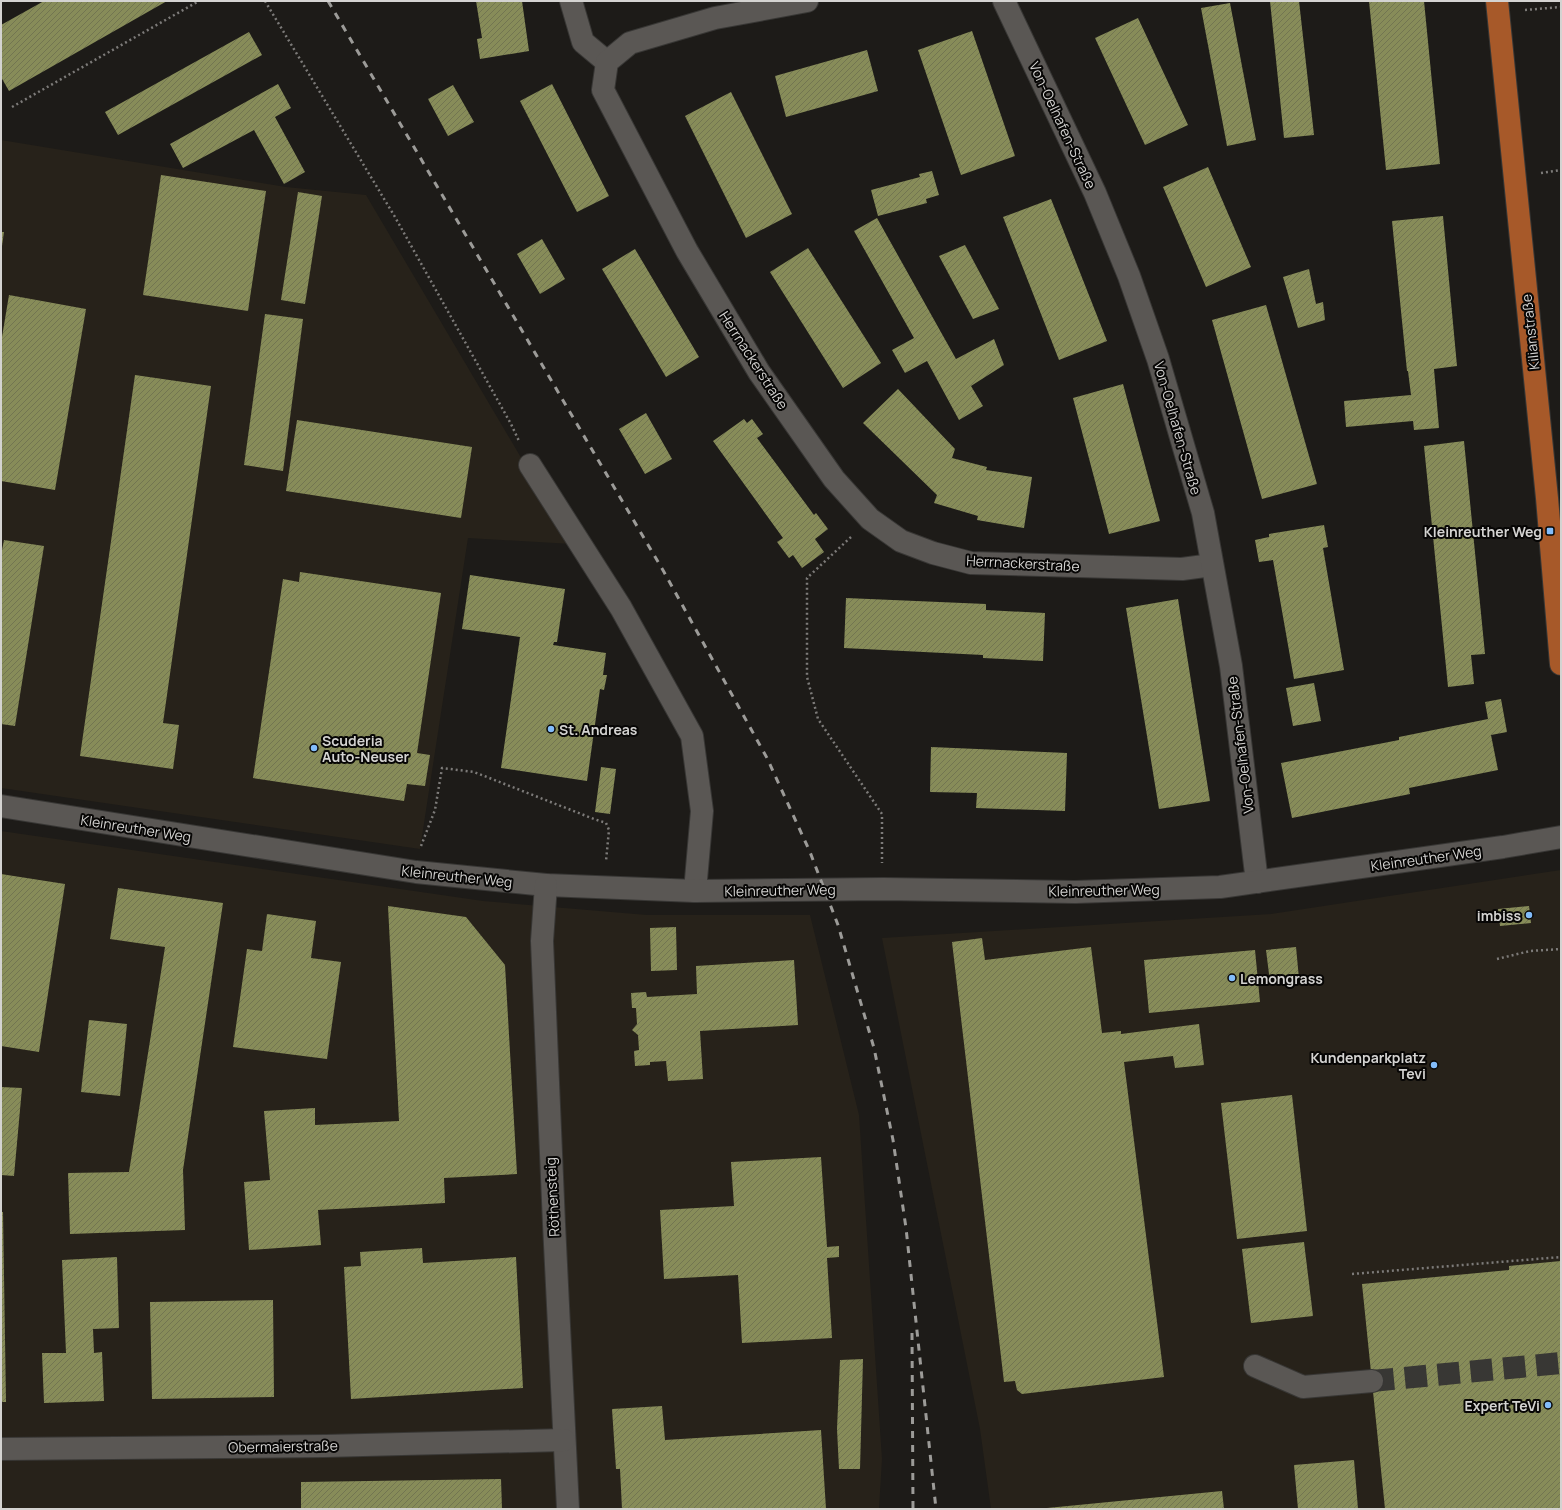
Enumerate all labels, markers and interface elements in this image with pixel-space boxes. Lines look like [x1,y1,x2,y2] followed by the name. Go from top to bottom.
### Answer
[1025,58,1101,192] street label: Von-Oelhafen-Straße
[1517,293,1543,371] street label: Kilianstraße
[715,307,793,413] street label: Herrnackerstraße
[1150,359,1206,497] street label: Von-Oelhafen-Straße
[1424,522,1542,541] place label: Kleinreuther Weg
[1545,526,1555,536] marker: Kleinreuther Weg
[966,551,1080,575] street label: Herrnackerstraße
[1222,675,1258,815] street label: Von-Oelhafen-Straße
[559,720,638,739] place label: St. Andreas
[546,724,556,734] marker: St. Andreas
[322,731,410,766] place label: Scuderia Auto-Neuser
[309,743,319,753] marker: Scuderia Auto-Neuser
[79,810,193,846] street label: Kleinreuther Weg
[1370,841,1482,875] street label: Kleinreuther Weg
[401,861,513,891] street label: Kleinreuther Weg
[724,880,836,900] street label: Kleinreuther Weg
[1048,880,1160,900] street label: Kleinreuther Weg
[1477,906,1521,925] place label: imbiss
[1524,910,1534,920] marker: imbiss
[1240,969,1323,988] place label: Lemongrass
[1227,973,1237,983] marker: Lemongrass
[1310,1048,1426,1083] place label: Kundenparkplatz Tevi
[1429,1060,1439,1070] marker: Kundenparkplatz Tevi
[540,1157,564,1237] street label: Röthensteig
[1465,1396,1540,1415] place label: Expert TeVi
[1543,1400,1553,1410] marker: Expert TeVi
[228,1436,338,1456] street label: Obermaierstraße

